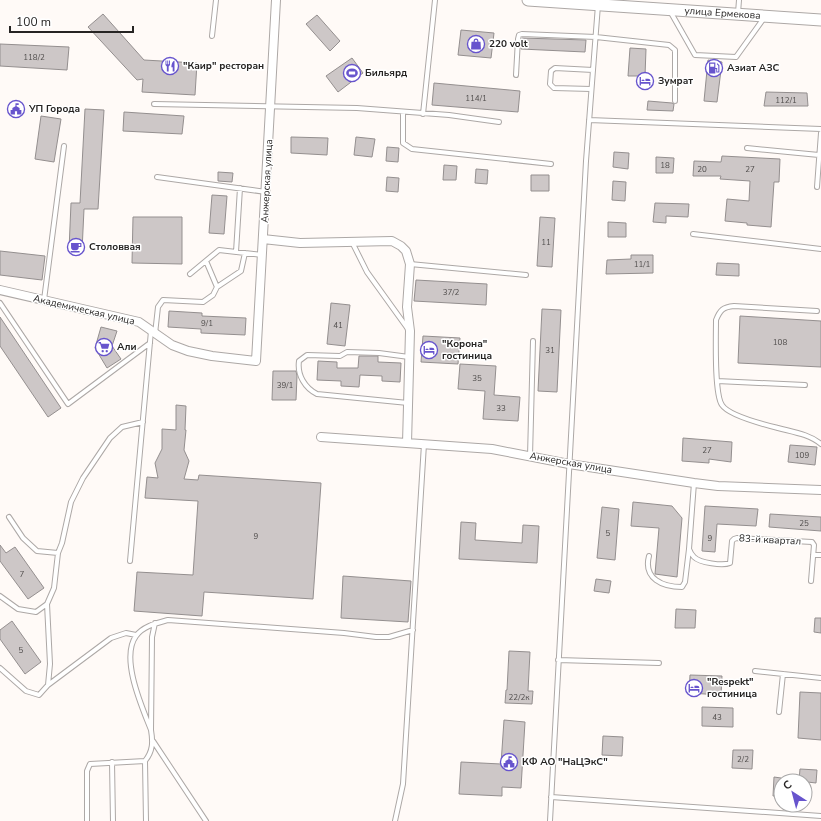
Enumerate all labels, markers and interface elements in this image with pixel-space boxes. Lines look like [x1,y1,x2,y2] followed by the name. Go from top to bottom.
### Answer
[684,4,761,23] street label: улица Ермекова
[10,8,133,34] scale bar
[16,14,51,30] text: 100 m
[466,34,486,54] shop icon: 220 volt
[489,37,528,51] place label: 220 volt
[23,52,45,63] house number: 118/2
[160,56,180,76] restaurant icon: "Каир" ресторан
[704,58,724,78] fuel station icon: Азиат АЗС
[183,59,264,73] place label: "Каир" ресторан
[727,61,779,75] place label: Азиат АЗС
[342,63,362,83] sports icon: Бильярд
[365,66,407,80] place label: Бильярд
[635,71,655,91] hotel icon: Зумрат
[658,74,693,88] place label: Зумрат
[465,93,487,104] house number: 114/1
[775,95,797,106] house number: 112/1
[6,99,26,119] public building icon: УП Города
[28,102,80,116] place label: УП Города
[258,139,276,223] street label: Анжерская улица
[660,160,670,171] house number: 18
[697,164,707,175] house number: 20
[745,164,755,175] house number: 27
[66,237,86,257] cafe icon: Столоввая
[541,237,551,248] house number: 11
[89,240,141,254] place label: Столоввая
[634,259,651,270] house number: 11/1
[443,287,460,298] house number: 37/2
[32,291,136,329] street label: Академическая улица
[201,318,213,329] house number: 9/1
[333,320,343,331] house number: 41
[94,337,114,357] supermarket icon: Али
[442,337,492,363] place label: "Корона" гостиница
[773,337,787,348] house number: 108
[117,340,136,354] place label: Али
[419,340,439,360] hotel icon: "Корона" гостиница
[545,345,555,356] house number: 31
[472,373,482,384] house number: 35
[277,380,294,391] house number: 39/1
[496,403,506,414] house number: 33
[702,445,712,456] house number: 27
[529,449,613,477] street label: Анжерская улица
[795,450,809,461] house number: 109
[799,518,809,529] house number: 25
[606,528,611,539] house number: 5
[254,531,259,542] house number: 9
[739,531,801,549] street label: 83-й квартал
[708,533,713,544] house number: 9
[20,569,25,580] house number: 7
[19,645,24,656] house number: 5
[707,675,757,701] place label: "Respekt" гостиница
[684,678,704,698] hotel icon: "Respekt" гостиница
[509,692,530,703] house number: 22/2к
[712,712,722,723] house number: 43
[499,752,519,772] public building icon: КФ АО "НаЦЭкС"
[737,754,749,765] house number: 2/2
[522,755,608,769] place label: КФ АО "НаЦЭкС"
[773,773,813,813] north arrow
[780,777,795,794] text: С

